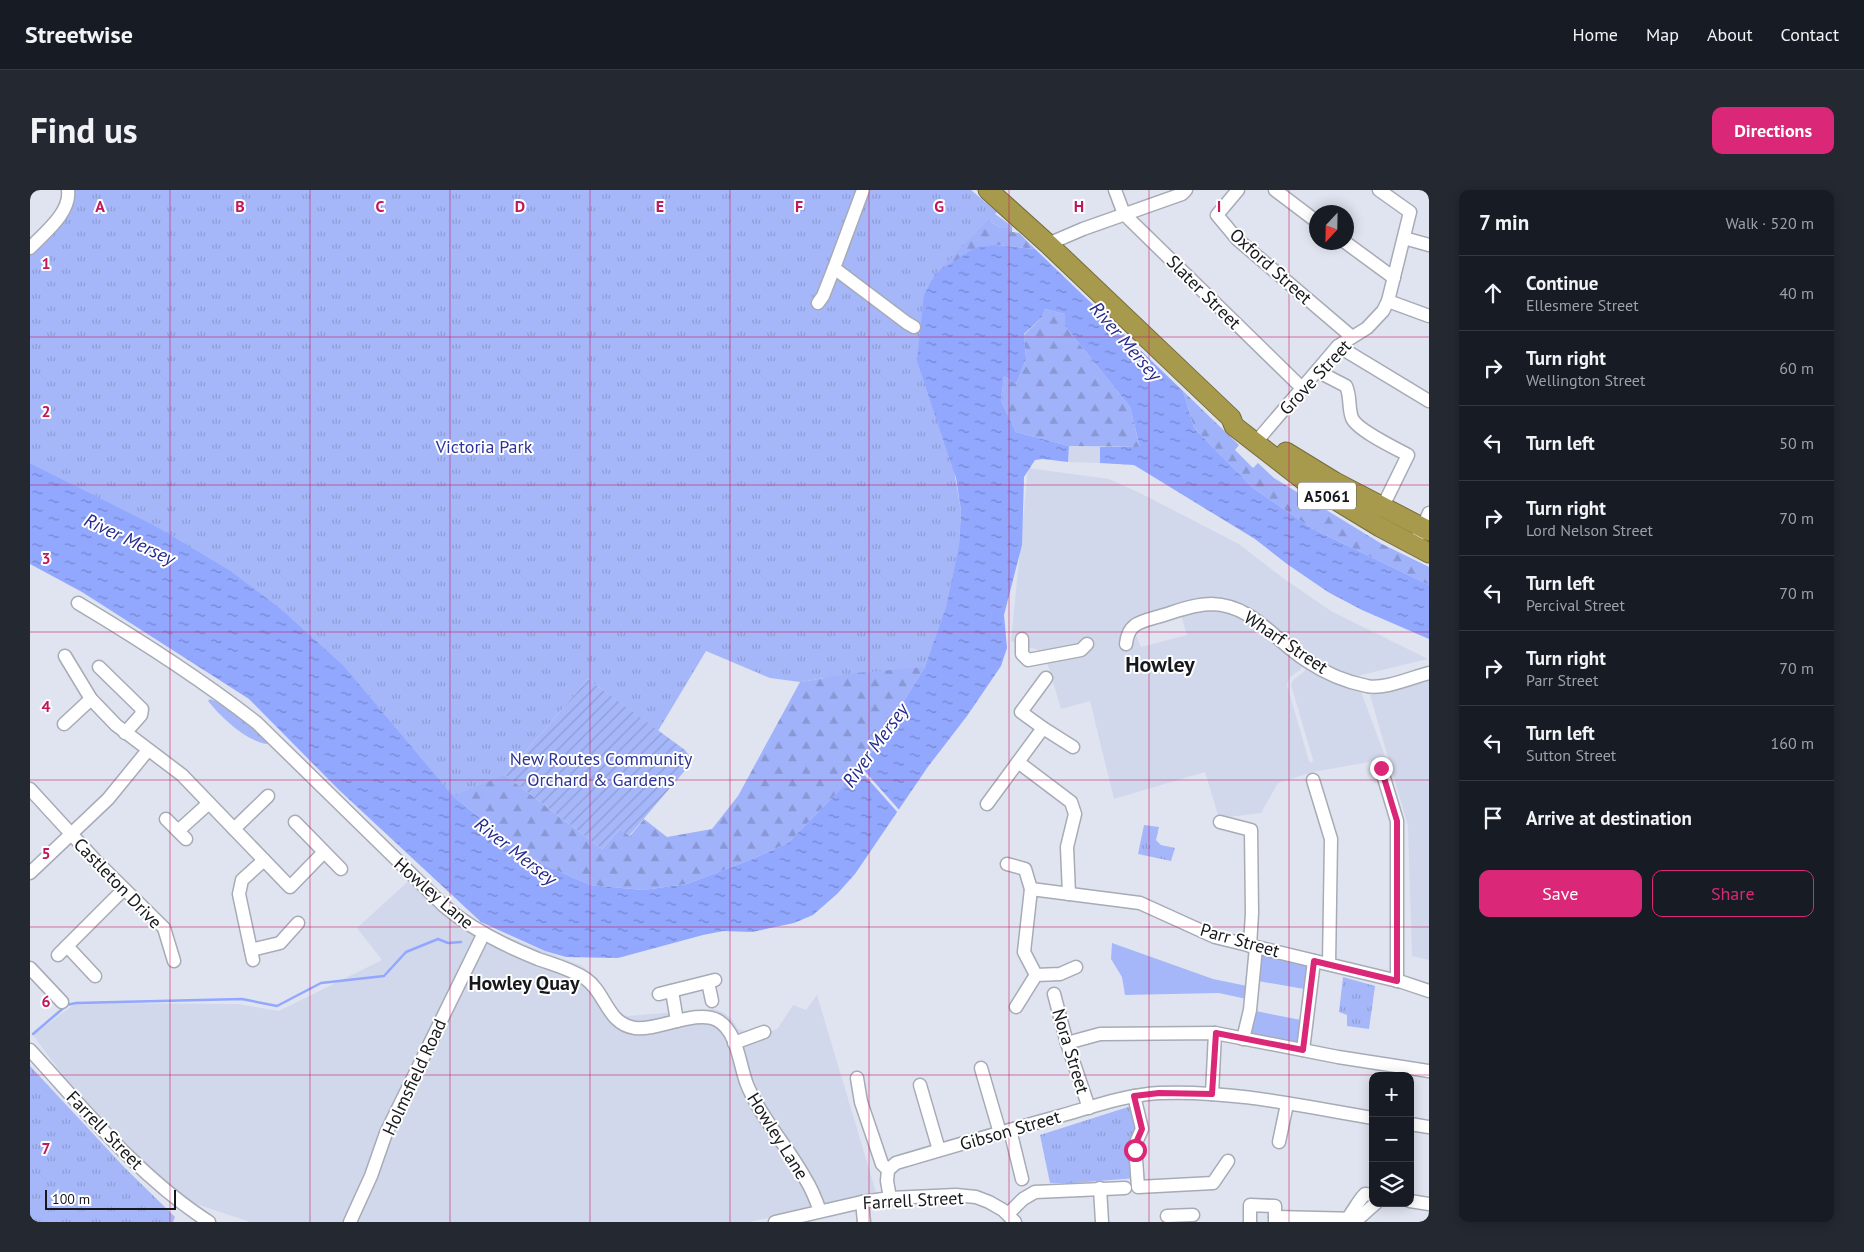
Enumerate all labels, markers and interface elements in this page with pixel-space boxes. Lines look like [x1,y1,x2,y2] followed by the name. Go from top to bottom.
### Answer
[25,19,133,50] text: Streetwise
[1572,23,1618,46] text: Home
[1646,23,1679,46] text: Map
[1707,23,1753,46] text: About
[1781,23,1839,46] text: Contact
[30,107,138,153] text: Find us
[1712,107,1834,154] button: Directions
[95,196,105,216] text: A
[235,196,245,216] text: B
[376,196,385,216] text: C
[515,196,525,216] text: D
[656,196,664,216] text: E
[795,196,803,216] text: F
[934,196,944,216] text: G
[1074,196,1084,216] text: H
[1217,196,1221,216] text: I
[1309,205,1354,250] north arrow
[1479,209,1529,236] text: 7 min
[1725,213,1814,233] text: Walk · 520 m
[1225,223,1317,309] street label: Oxford Street
[1162,250,1246,334] street label: Slater Street
[41,253,51,273] text: 1
[1526,271,1598,295] text: Continue
[1479,279,1507,307] icon: ahead
[1779,283,1814,303] text: 40 m
[1526,295,1639,315] text: Ellesmere Street
[1085,296,1168,387] water label: River Mersey
[1274,334,1356,420] street label: Grove Street
[1526,346,1606,370] text: Turn right
[1479,354,1507,382] icon: right
[1779,358,1814,378] text: 60 m
[1526,370,1645,390] text: Wellington Street
[41,401,51,421] text: 2
[1479,429,1507,457] icon: left
[1526,431,1595,455] text: Turn left
[1779,433,1814,453] text: 50 m
[435,435,533,458] park label: Victoria Park
[1298,482,1356,510] road number: A5061
[1526,496,1606,520] text: Turn right
[1479,504,1507,532] icon: right
[81,507,181,571] water label: River Mersey
[1779,508,1814,528] text: 70 m
[1526,520,1653,540] text: Lord Nelson Street
[41,548,51,568] text: 3
[1526,571,1595,595] text: Turn left
[1479,579,1507,607] icon: left
[1779,583,1814,603] text: 70 m
[1526,595,1625,615] text: Percival Street
[1240,606,1332,678] street label: Wharf Street
[1526,646,1606,670] text: Turn right
[1125,650,1195,678] district label: Howley
[1479,654,1507,682] icon: right
[1779,658,1814,678] text: 70 m
[1526,670,1598,690] text: Parr Street
[41,696,51,716] text: 4
[837,697,914,792] water label: River Mersey
[1526,721,1595,745] text: Turn left
[1479,729,1507,757] icon: left
[1771,733,1814,753] text: 160 m
[1526,745,1616,765] text: Sutton Street
[510,747,693,791] park label: New Routes Community Orchard & Gardens
[1370,757,1393,780] route end
[1479,804,1507,832] icon: arrive
[1526,806,1692,830] text: Arrive at destination
[470,811,563,892] water label: River Mersey
[69,833,167,933] street label: Castleton Drive
[41,843,51,863] text: 5
[389,852,479,934] street label: Howley Lane
[1479,870,1642,917] button: Save
[1652,870,1814,917] button: Share
[1198,918,1282,962] street label: Parr Street
[468,970,580,996] district label: Howley Quay
[41,991,51,1011] text: 6
[1047,1006,1095,1096] street label: Nora Street
[377,1015,451,1139] street label: Holmsfield Road
[1369,1072,1414,1207] map controls
[1369,1072,1414,1117] button: +
[62,1086,148,1174] street label: Farrell Street
[742,1088,814,1184] street label: Howley Lane
[957,1105,1063,1155] street label: Gibson Street
[1369,1117,1414,1162] button: −
[41,1138,51,1158] text: 7
[1124,1139,1147,1162] route start
[1369,1162,1414,1207] button: layers
[862,1186,964,1214] street label: Farrell Street
[45,1187,176,1210] scale bar
[52,1190,90,1208] text: 100 m

